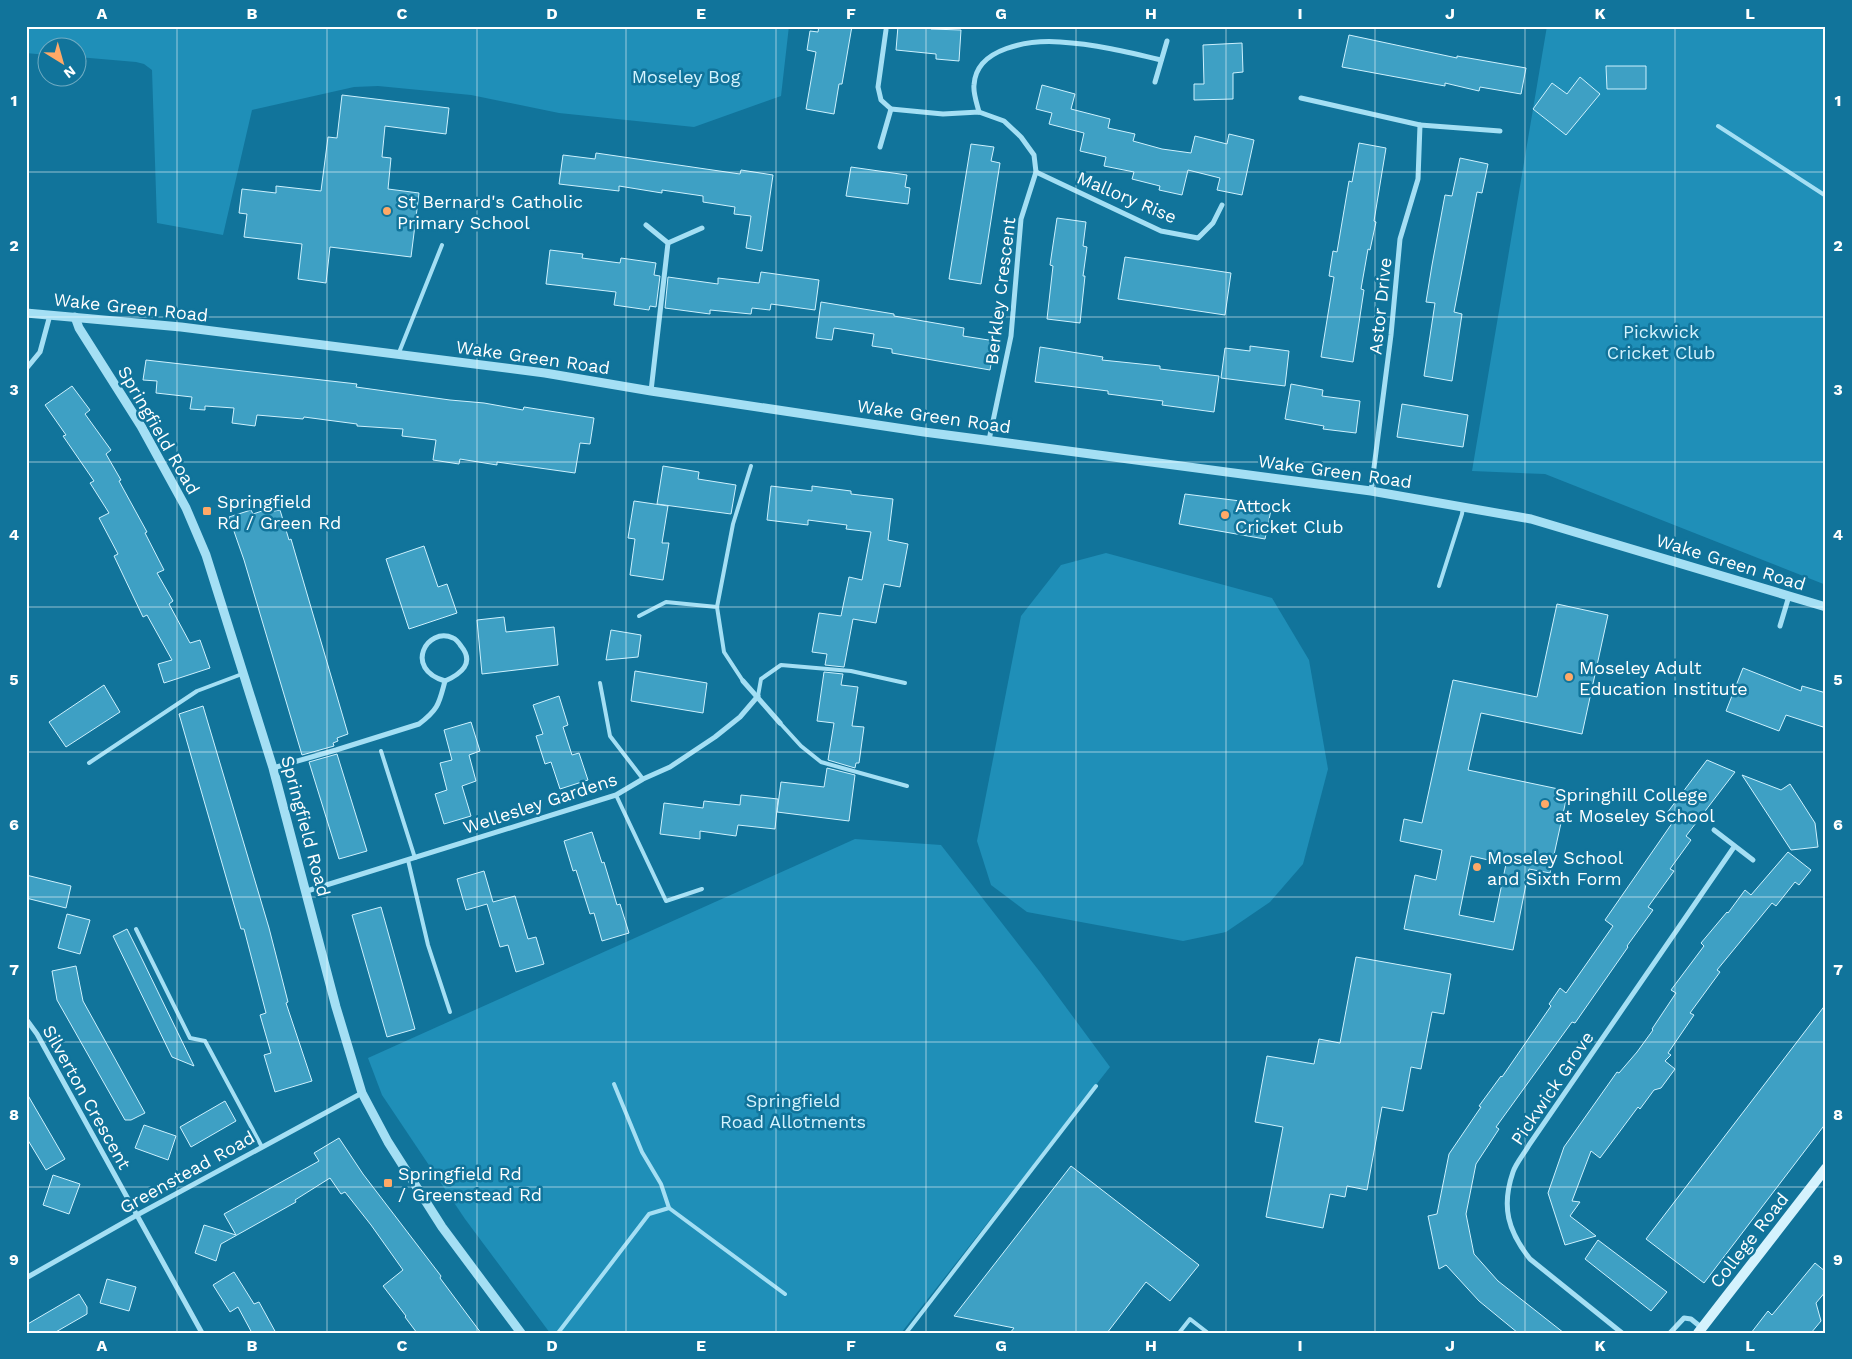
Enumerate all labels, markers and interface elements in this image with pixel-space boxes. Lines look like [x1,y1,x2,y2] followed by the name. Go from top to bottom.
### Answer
[97,4,108,23] text: A
[247,4,258,23] text: B
[397,4,408,23] text: C
[546,4,558,23] text: D
[696,4,706,23] text: E
[846,4,856,23] text: F
[995,4,1007,23] text: G
[1145,4,1157,23] text: H
[1297,4,1303,23] text: I
[1445,4,1455,23] text: J
[1594,4,1606,23] text: K
[1745,4,1755,23] text: L
[38,38,88,88] north arrow
[61,63,79,82] text: N
[632,66,741,87] park label: Moseley Bog
[11,91,17,110] text: 1
[1835,91,1841,110] text: 1
[1074,167,1180,227] street label: Mallory Rise
[397,191,583,233] place label: St Bernard's Catholic Primary School
[381,205,393,217] marker: St Bernard's Catholic Primary School
[981,216,1020,366] street label: Berkley Crescent
[9,236,19,255] text: 2
[1833,236,1843,255] text: 2
[1364,256,1396,356] street label: Astor Drive
[53,288,209,326] street label: Wake Green Road
[1607,321,1715,363] park label: Pickwick Cricket Club
[455,336,611,378] street label: Wake Green Road
[114,362,204,498] street label: Springfield Road
[9,380,19,399] text: 3
[1833,380,1843,399] text: 3
[856,395,1012,437] street label: Wake Green Road
[1257,450,1413,492] street label: Wake Green Road
[217,491,341,533] place label: Springfield Rd / Green Rd
[1235,495,1344,537] place label: Attock Cricket Club
[201,505,213,517] marker: Springfield Rd / Green Rd
[1219,509,1231,521] marker: Attock Cricket Club
[9,525,19,544] text: 4
[1833,525,1843,544] text: 4
[1654,529,1808,595] street label: Wake Green Road
[1579,657,1748,699] place label: Moseley Adult Education Institute
[9,670,19,689] text: 5
[1833,670,1843,689] text: 5
[1563,671,1575,683] marker: Moseley Adult Education Institute
[277,753,335,899] street label: Springfield Road
[460,768,620,838] street label: Wellesley Gardens
[1555,784,1715,826] place label: Springhill College at Moseley School
[1539,798,1551,810] marker: Springhill College at Moseley School
[9,815,19,834] text: 6
[1833,815,1843,834] text: 6
[1487,847,1624,889] place label: Moseley School and Sixth Form
[1471,861,1483,873] marker: Moseley School and Sixth Form
[9,960,19,979] text: 7
[1833,960,1843,979] text: 7
[39,1021,136,1173] street label: Silverton Crescent
[1506,1027,1598,1149] street label: Pickwick Grove
[720,1090,866,1132] park label: Springfield Road Allotments
[9,1105,19,1124] text: 8
[1833,1105,1843,1124] text: 8
[116,1126,258,1218] street label: Greenstead Road
[398,1163,542,1205] place label: Springfield Rd / Greenstead Rd
[382,1177,394,1189] marker: Springfield Rd / Greenstead Rd
[1705,1188,1793,1292] street label: College Road
[9,1250,19,1269] text: 9
[1833,1250,1843,1269] text: 9
[97,1336,108,1355] text: A
[247,1336,258,1355] text: B
[397,1336,408,1355] text: C
[546,1336,558,1355] text: D
[696,1336,706,1355] text: E
[846,1336,856,1355] text: F
[995,1336,1007,1355] text: G
[1145,1336,1157,1355] text: H
[1297,1336,1303,1355] text: I
[1445,1336,1455,1355] text: J
[1594,1336,1606,1355] text: K
[1745,1336,1755,1355] text: L

